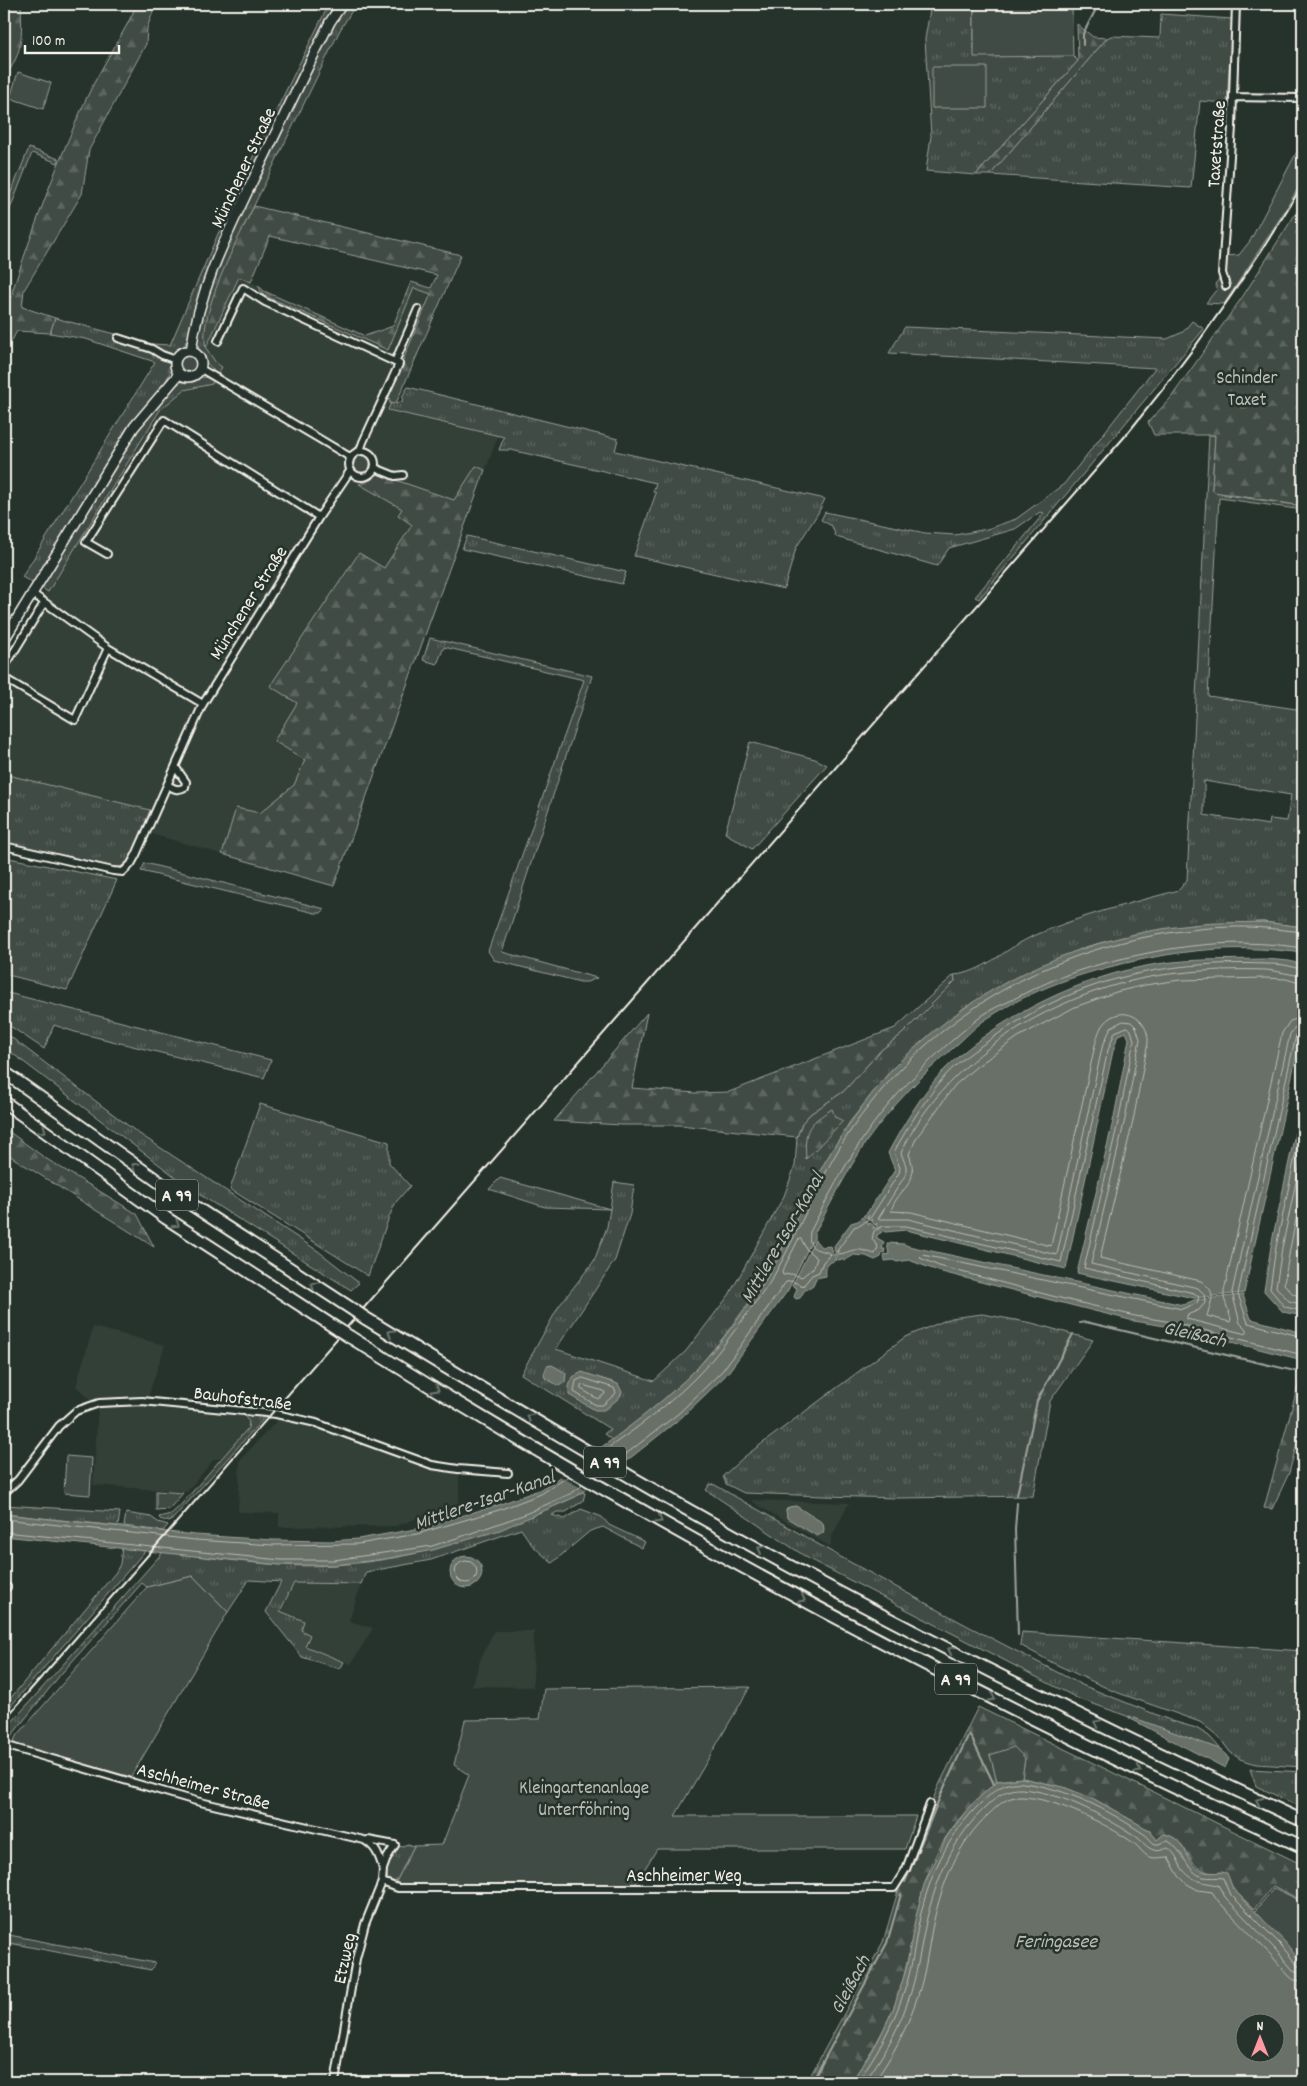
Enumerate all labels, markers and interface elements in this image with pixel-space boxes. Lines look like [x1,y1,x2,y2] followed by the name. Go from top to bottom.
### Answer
[25,22,119,54] scale bar
[32,31,65,53] text: 100 m
[1202,100,1235,189] street label: Taxetstraße
[205,104,285,233] street label: Münchener Straße
[1216,366,1278,415] park label: Schinder Taxet
[204,542,296,666] street label: Münchener Straße
[37,1125,46,1133] one-way arrow
[131,1163,141,1172] one-way arrow
[735,1166,834,1309] water label: Mittlere-Isar-Kanal
[156,1180,198,1210] road number: A 99
[170,1218,180,1227] one-way arrow
[311,1282,320,1291] one-way arrow
[1160,1315,1229,1357] water label: Gleißach
[387,1330,396,1340] one-way arrow
[192,1381,293,1420] street label: Bauhofstraße
[431,1383,440,1393] one-way arrow
[526,1414,535,1424] one-way arrow
[584,1446,626,1478] road number: A 99
[411,1464,561,1539] water label: Mittlere-Isar-Kanal
[654,1514,663,1524] one-way arrow
[758,1545,767,1555] one-way arrow
[796,1593,805,1603] one-way arrow
[948,1646,957,1656] one-way arrow
[935,1664,977,1695] road number: A 99
[987,1692,996,1702] one-way arrow
[1093,1719,1102,1729] one-way arrow
[134,1758,273,1819] street label: Aschheimer Straße
[1133,1764,1142,1774] one-way arrow
[519,1776,649,1825] park label: Kleingartenanlage Unterföhring
[1255,1796,1264,1807] one-way arrow
[626,1864,742,1891] street label: Aschheimer Weg
[1015,1929,1098,1957] water label: Feringasee
[328,1931,365,1987] street label: Etzweg
[824,1950,879,2020] water label: Gleißach
[1234,2014,1284,2064] north arrow
[1257,2017,1264,2037] text: N

